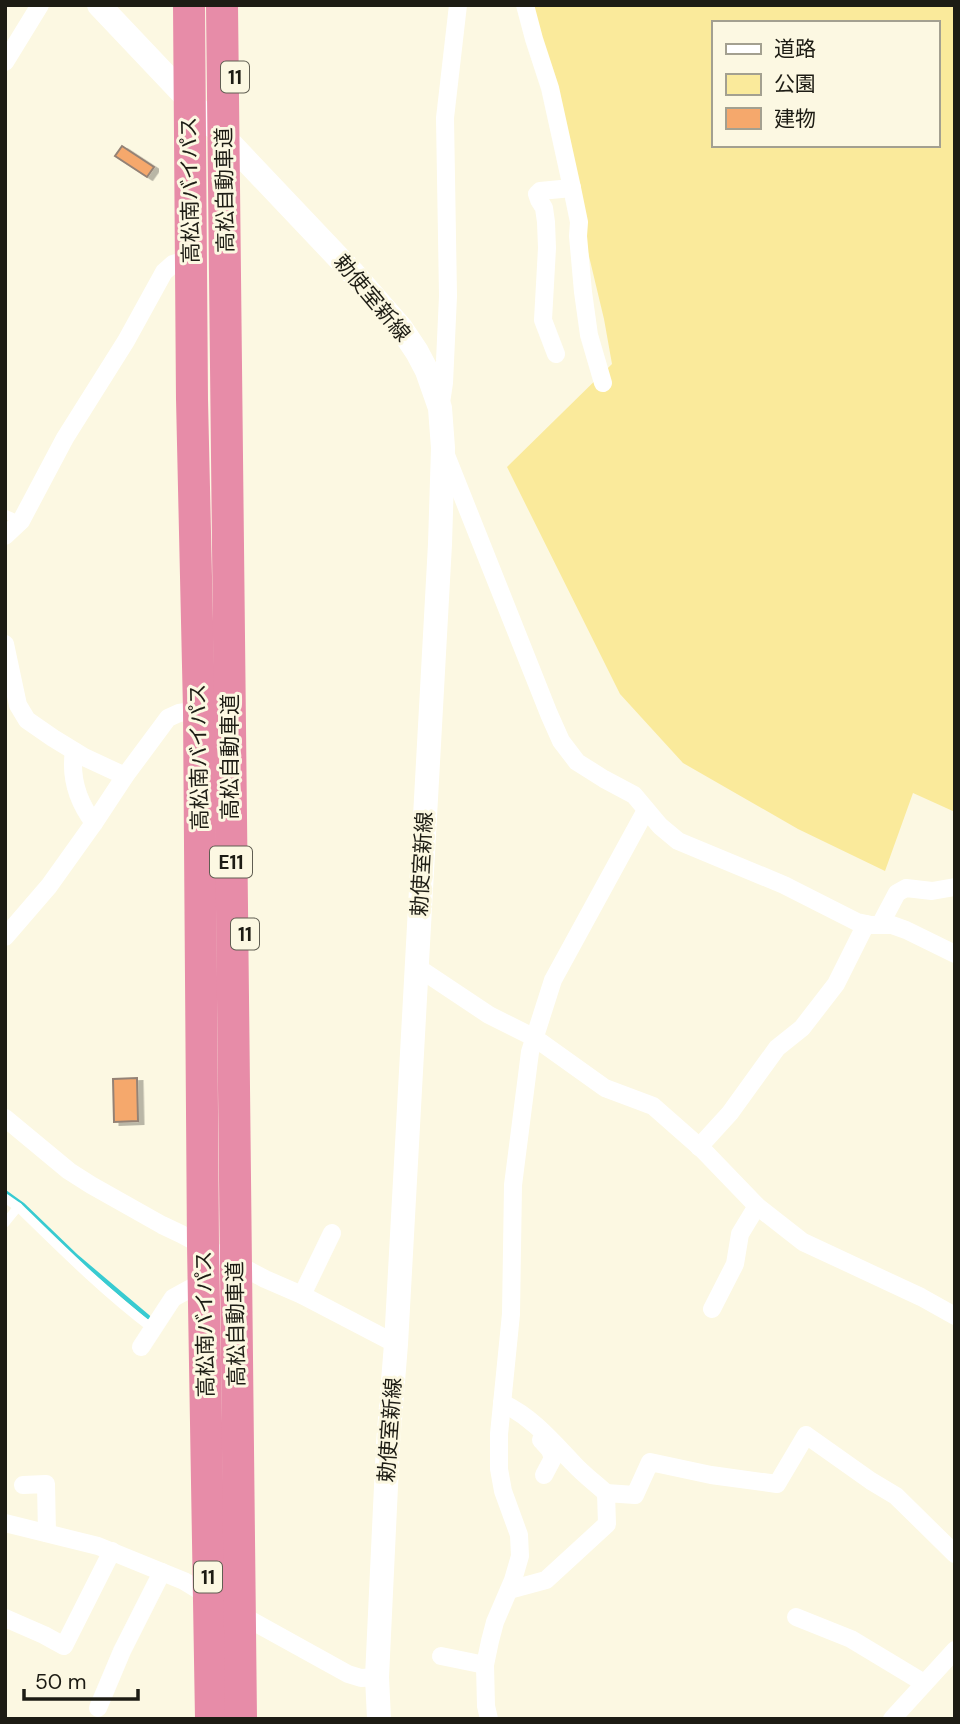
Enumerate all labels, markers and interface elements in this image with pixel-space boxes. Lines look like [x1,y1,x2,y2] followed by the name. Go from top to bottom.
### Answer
[712,21,939,147] legend
[774,35,816,63] text: 道路
[221,61,249,92] road number: 11
[774,70,816,98] text: 公園
[774,105,816,133] text: 建物
[175,116,205,264] street label: 高松南バイパス
[210,127,240,253] street label: 高松自動車道
[328,249,416,347] street label: 勅使室新線
[184,683,214,831] street label: 高松南バイパス
[216,694,244,820] street label: 高松自動車道
[405,811,439,917] street label: 勅使室新線
[210,846,252,877] road number: E11
[231,918,259,950] road number: 11
[190,1250,220,1398] street label: 高松南バイパス
[221,1261,251,1387] street label: 高松自動車道
[372,1377,408,1483] street label: 勅使室新線
[194,1562,222,1592] road number: 11
[24,1658,138,1702] scale bar
[35,1668,86,1696] text: 50 m

